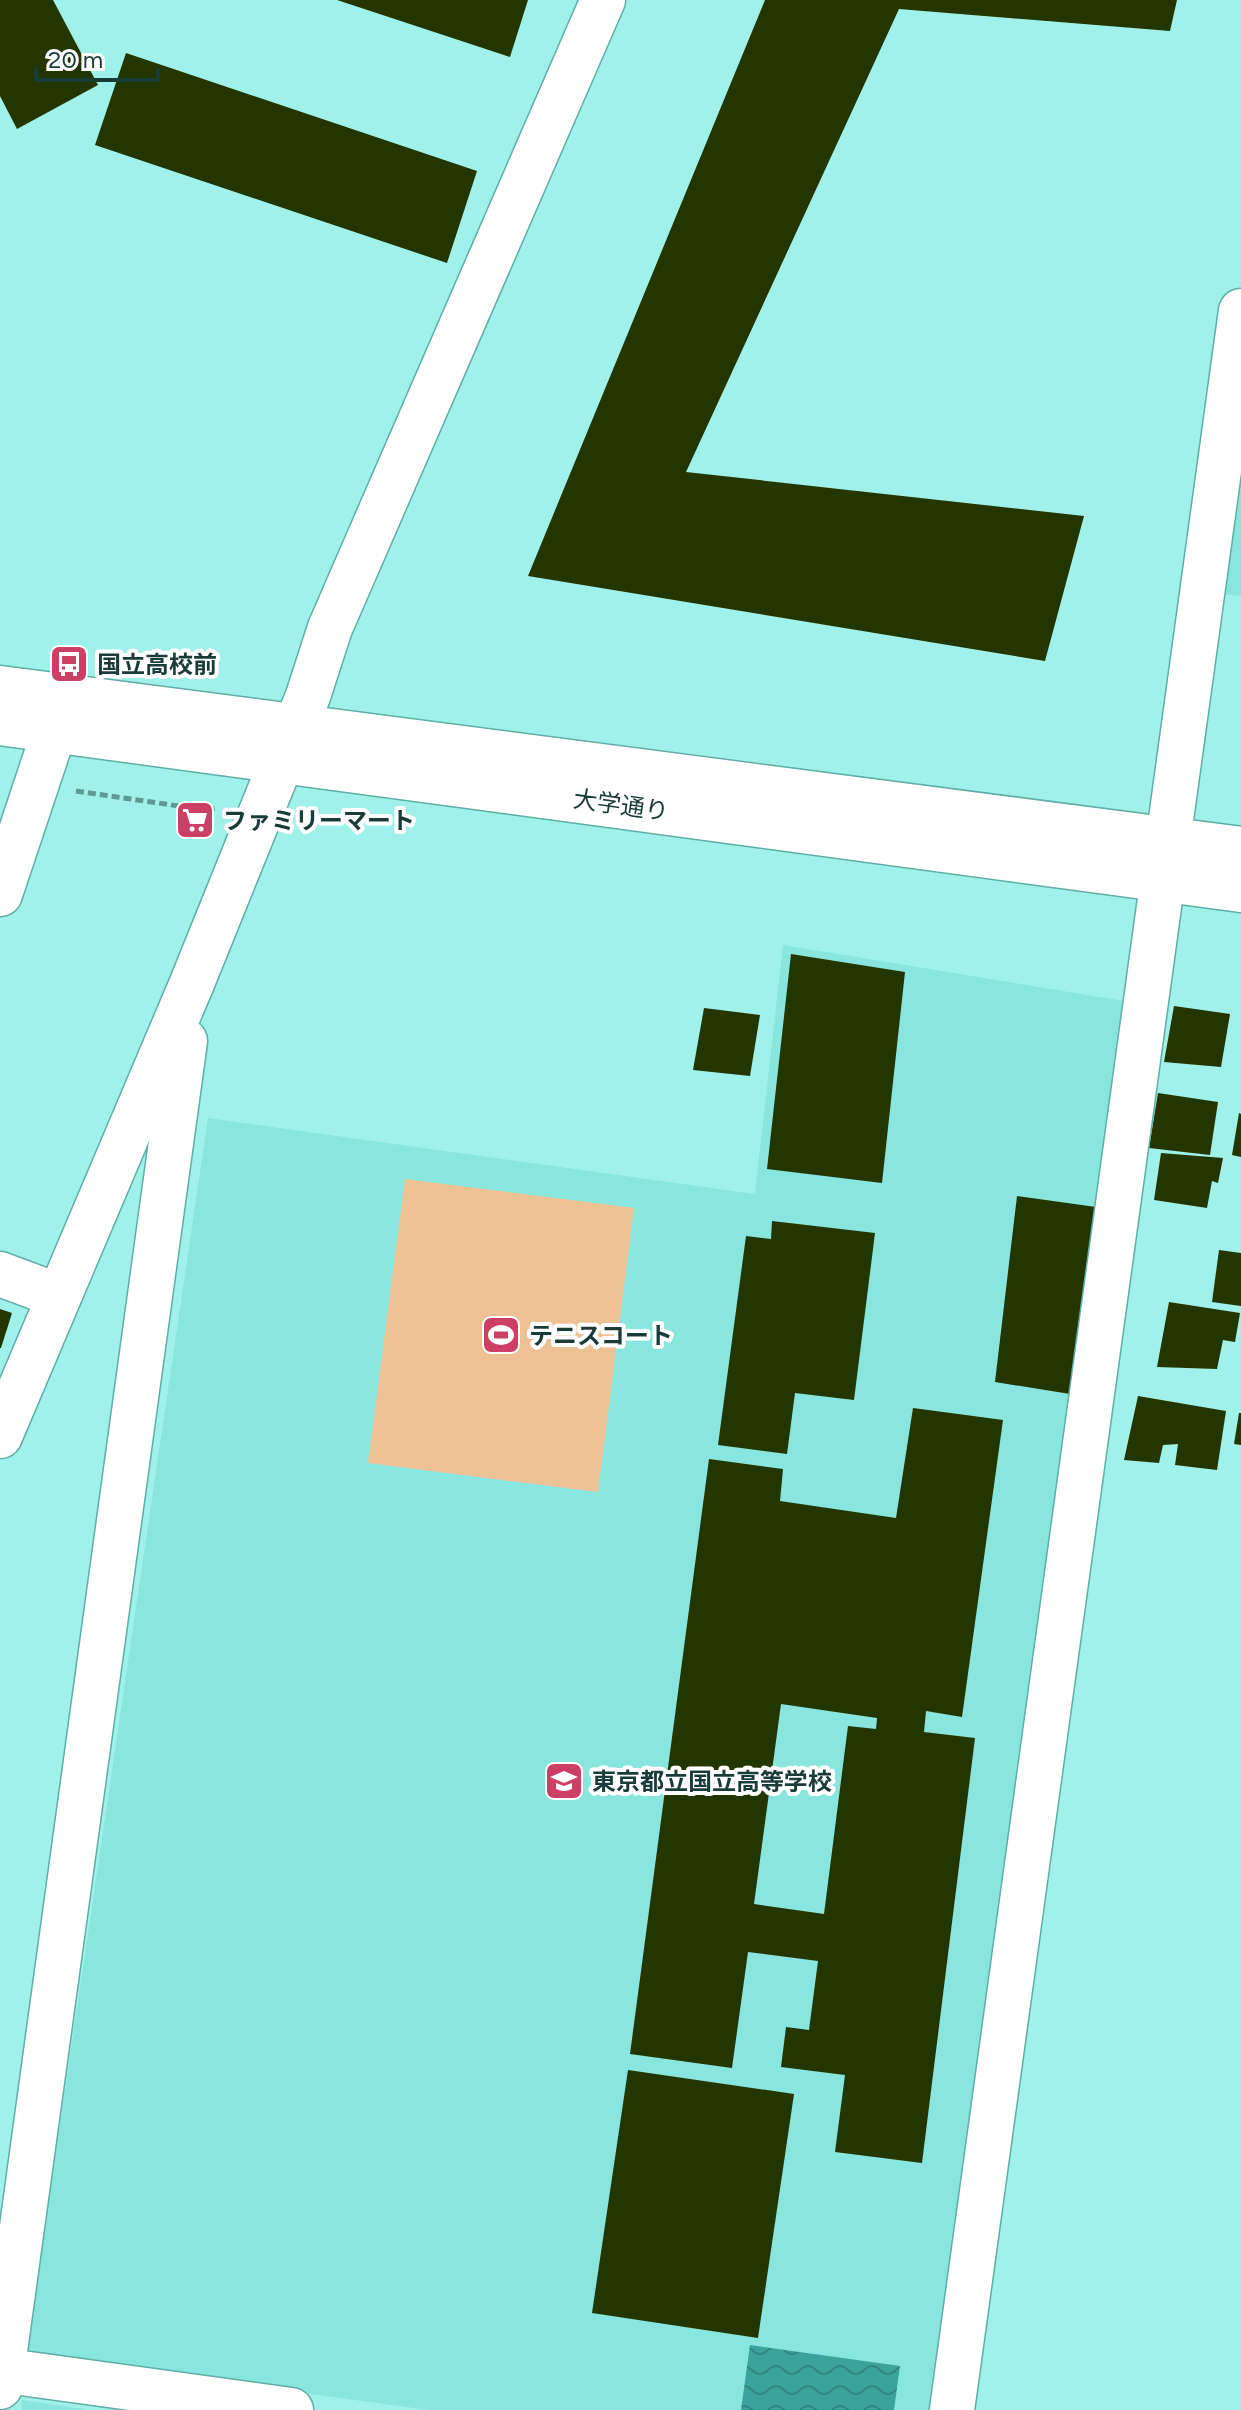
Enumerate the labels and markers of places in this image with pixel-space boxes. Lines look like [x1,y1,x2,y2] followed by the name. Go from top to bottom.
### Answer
[48,643,90,685] bus stop icon: 国立高校前
[97,650,217,679] place label: 国立高校前
[174,799,216,841] supermarket icon: ファミリーマート
[223,806,415,835] place label: ファミリーマート
[480,1314,522,1356] sports icon: テニスコート
[529,1321,673,1350] place label: テニスコート
[543,1760,585,1802] school or university icon: 東京都立国立高等学校
[592,1767,832,1796] place label: 東京都立国立高等学校

